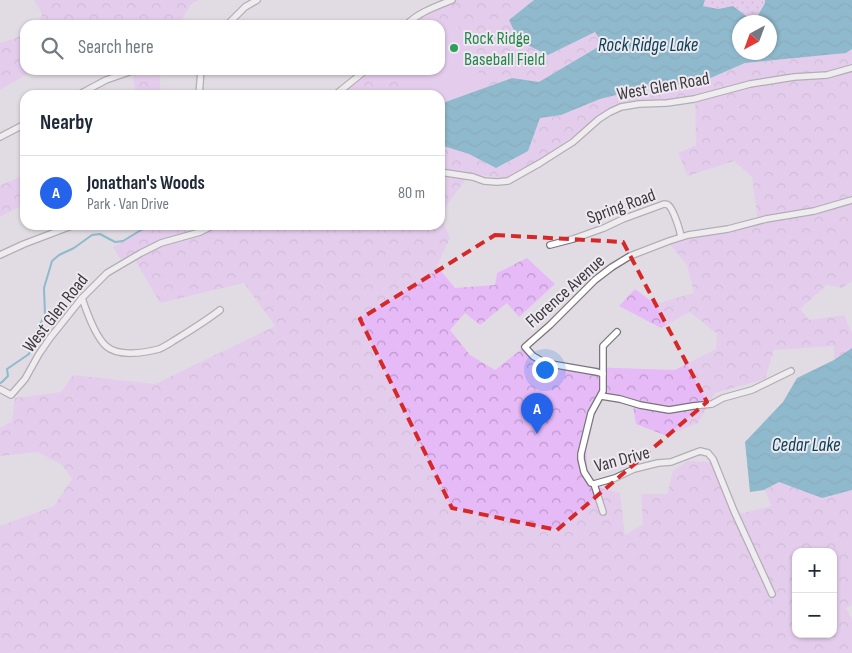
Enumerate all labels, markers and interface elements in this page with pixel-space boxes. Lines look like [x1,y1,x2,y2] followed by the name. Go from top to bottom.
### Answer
[732,15,777,60] north arrow
[20,20,445,75] search box
[464,28,545,70] place label: Rock Ridge Baseball Field
[38,34,66,62] icon: search
[598,34,699,57] water label: Rock Ridge Lake
[78,36,154,59] text: Search here
[448,42,460,54] marker: Rock Ridge Baseball Field
[615,68,711,105] street label: West Glen Road
[40,110,93,135] text: Nearby
[87,172,205,195] text: Jonathan's Woods
[52,184,60,203] text: A
[398,184,425,203] text: 80 m
[584,184,658,229] street label: Spring Road
[87,195,169,214] text: Park · Van Drive
[522,251,609,332] street label: Florence Avenue
[18,270,92,357] street label: West Glen Road
[532,357,558,383] your location
[521,393,553,434] pin: A
[772,434,841,457] water label: Cedar Lake
[592,442,652,477] street label: Van Drive
[792,548,837,638] map controls
[792,548,837,593] button: +
[792,593,837,638] button: −

